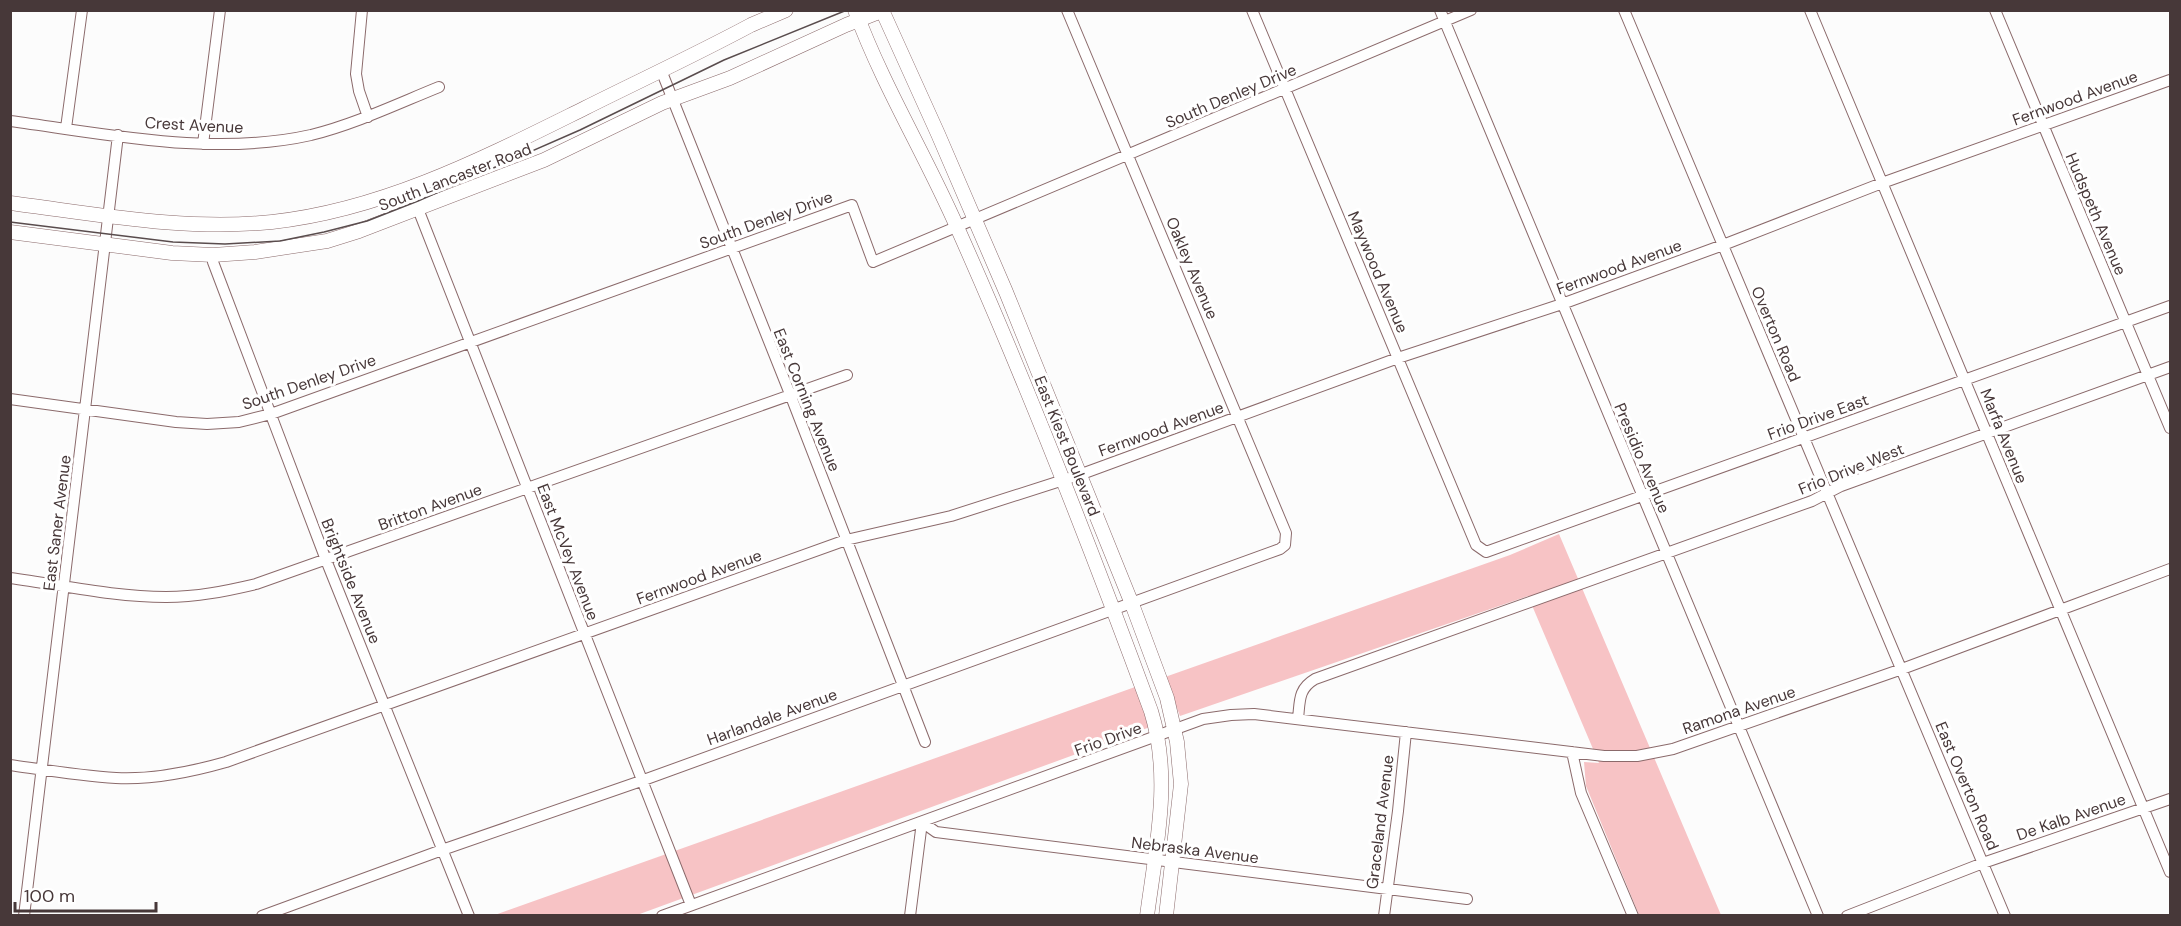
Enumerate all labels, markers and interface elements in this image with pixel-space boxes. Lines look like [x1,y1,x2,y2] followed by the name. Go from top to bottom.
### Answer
[1162,59,1300,133] street label: South Denley Drive
[2009,66,2141,130] street label: Fernwood Avenue
[144,112,244,138] street label: Crest Avenue
[376,138,534,216] street label: South Lancaster Road
[2061,150,2131,278] street label: Hudspeth Avenue
[696,186,836,254] street label: South Denley Drive
[1343,208,1413,336] street label: Maywood Avenue
[1161,214,1223,322] street label: Oakley Avenue
[1553,235,1685,299] street label: Fernwood Avenue
[1746,283,1806,385] street label: Overton Road
[769,325,845,475] street label: East Corning Avenue
[239,349,379,415] street label: South Denley Drive
[1029,373,1105,519] street label: East Kiest Boulevard
[1975,385,2033,487] street label: Marfa Avenue
[1765,389,1871,445] street label: Frio Drive East
[1095,397,1227,461] street label: Fernwood Avenue
[1609,400,1675,516] street label: Presidio Avenue
[1795,438,1907,500] street label: Frio Drive West
[38,454,76,592] street label: East Saner Avenue
[375,478,485,536] street label: Britton Avenue
[532,481,604,623] street label: East McVey Avenue
[316,515,386,647] street label: Brightside Avenue
[633,545,765,609] street label: Fernwood Avenue
[1680,681,1798,739] street label: Ramona Avenue
[704,684,840,750] street label: Harlandale Avenue
[1072,717,1144,761] street label: Frio Drive
[1930,719,2004,853] street label: East Overton Road
[1361,754,1399,890] street label: Graceland Avenue
[2014,788,2128,846] street label: De Kalb Avenue
[1130,832,1260,868] street label: Nebraska Avenue
[15,875,156,913] scale bar
[24,884,75,908] text: 100 m

